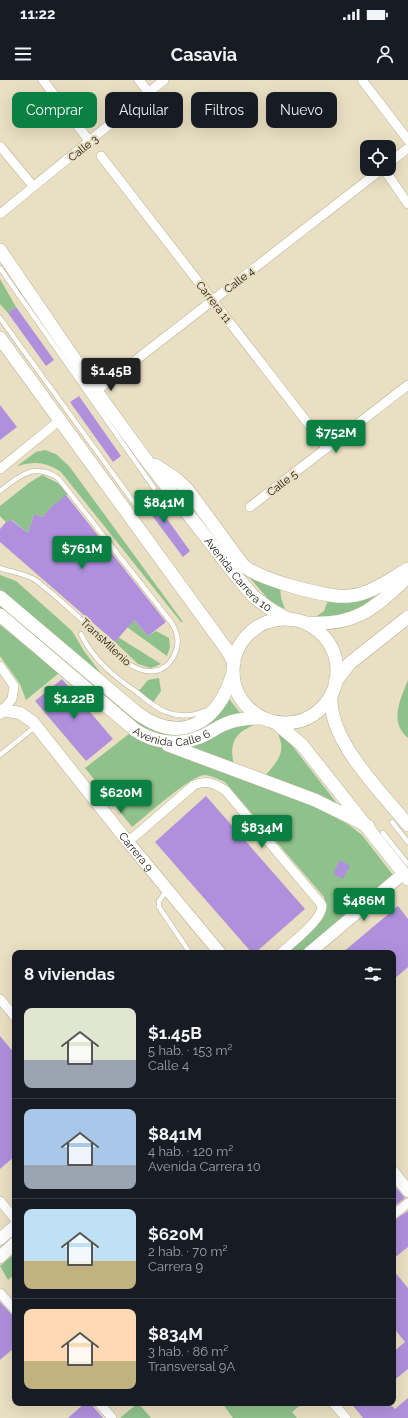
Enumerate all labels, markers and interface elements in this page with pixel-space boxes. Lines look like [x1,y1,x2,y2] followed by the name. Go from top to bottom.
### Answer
[20,5,55,23] text: 11:22
[12,43,34,65] icon: menu
[374,43,396,65] icon: person
[171,44,237,65] text: Casavia
[12,92,97,128] chip: Comprar
[105,92,183,128] chip: Alquilar
[191,92,258,128] chip: Filtros
[266,92,337,128] chip: Nuevo
[66,132,101,164] street label: Calle 3
[360,140,396,176] map controls
[360,140,396,176] button: locate
[222,265,257,296] street label: Calle 4
[193,279,234,326] street label: Carrera 11
[78,358,144,392] pin: $1.45B
[90,363,132,378] text: $1.45B
[308,420,364,454] pin: $752M
[315,425,357,440] text: $752M
[265,468,300,499] street label: Calle 5
[136,490,192,524] pin: $841M
[143,495,185,510] text: $841M
[202,535,274,615] street label: Avenida Carrera 10
[54,536,110,570] pin: $761M
[61,541,103,556] text: $761M
[78,616,134,669] street label: TransMilenio
[41,686,107,720] pin: $1.22B
[53,691,95,706] text: $1.22B
[131,724,213,749] street label: Avenida Calle 6
[93,780,149,814] pin: $620M
[100,785,142,800] text: $620M
[234,815,290,849] pin: $834M
[241,820,283,835] text: $834M
[116,830,156,874] street label: Carrera 9
[336,888,392,922] pin: $486M
[343,893,385,908] text: $486M
[362,963,384,985] icon: filters
[24,964,115,984] text: 8 viviendas
[148,1023,202,1043] text: $1.45B
[56,1024,104,1072] icon: home
[148,1043,233,1058] text: 5 hab. · 153 m²
[148,1058,189,1073] text: Calle 4
[148,1124,202,1144] text: $841M
[56,1125,104,1173] icon: home
[148,1144,233,1159] text: 4 hab. · 120 m²
[148,1159,261,1174] text: Avenida Carrera 10
[148,1224,204,1244] text: $620M
[56,1225,104,1273] icon: home
[148,1244,227,1259] text: 2 hab. · 70 m²
[148,1259,203,1274] text: Carrera 9
[148,1324,203,1344] text: $834M
[56,1325,104,1373] icon: home
[148,1344,228,1359] text: 3 hab. · 86 m²
[148,1359,235,1374] text: Transversal 9A

